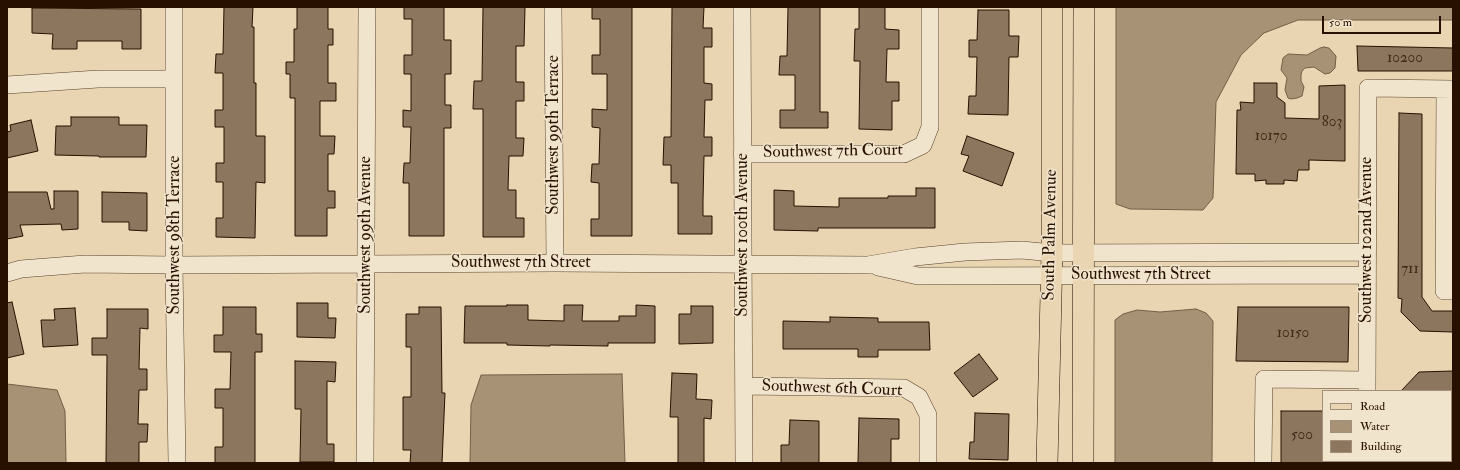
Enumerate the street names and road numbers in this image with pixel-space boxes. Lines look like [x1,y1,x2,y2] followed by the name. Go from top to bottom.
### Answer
[544,55,564,215] street label: Southwest 99th Terrace
[763,141,903,163] street label: Southwest 7th Court
[733,153,753,317] street label: Southwest 100th Avenue
[165,156,185,314] street label: Southwest 98th Terrace
[356,156,376,314] street label: Southwest 99th Avenue
[1357,157,1377,323] street label: Southwest 102nd Avenue
[1040,169,1062,301] street label: South Palm Avenue
[451,253,591,273] street label: Southwest 7th Street
[1071,265,1211,285] street label: Southwest 7th Street
[761,376,903,402] street label: Southwest 6th Court

